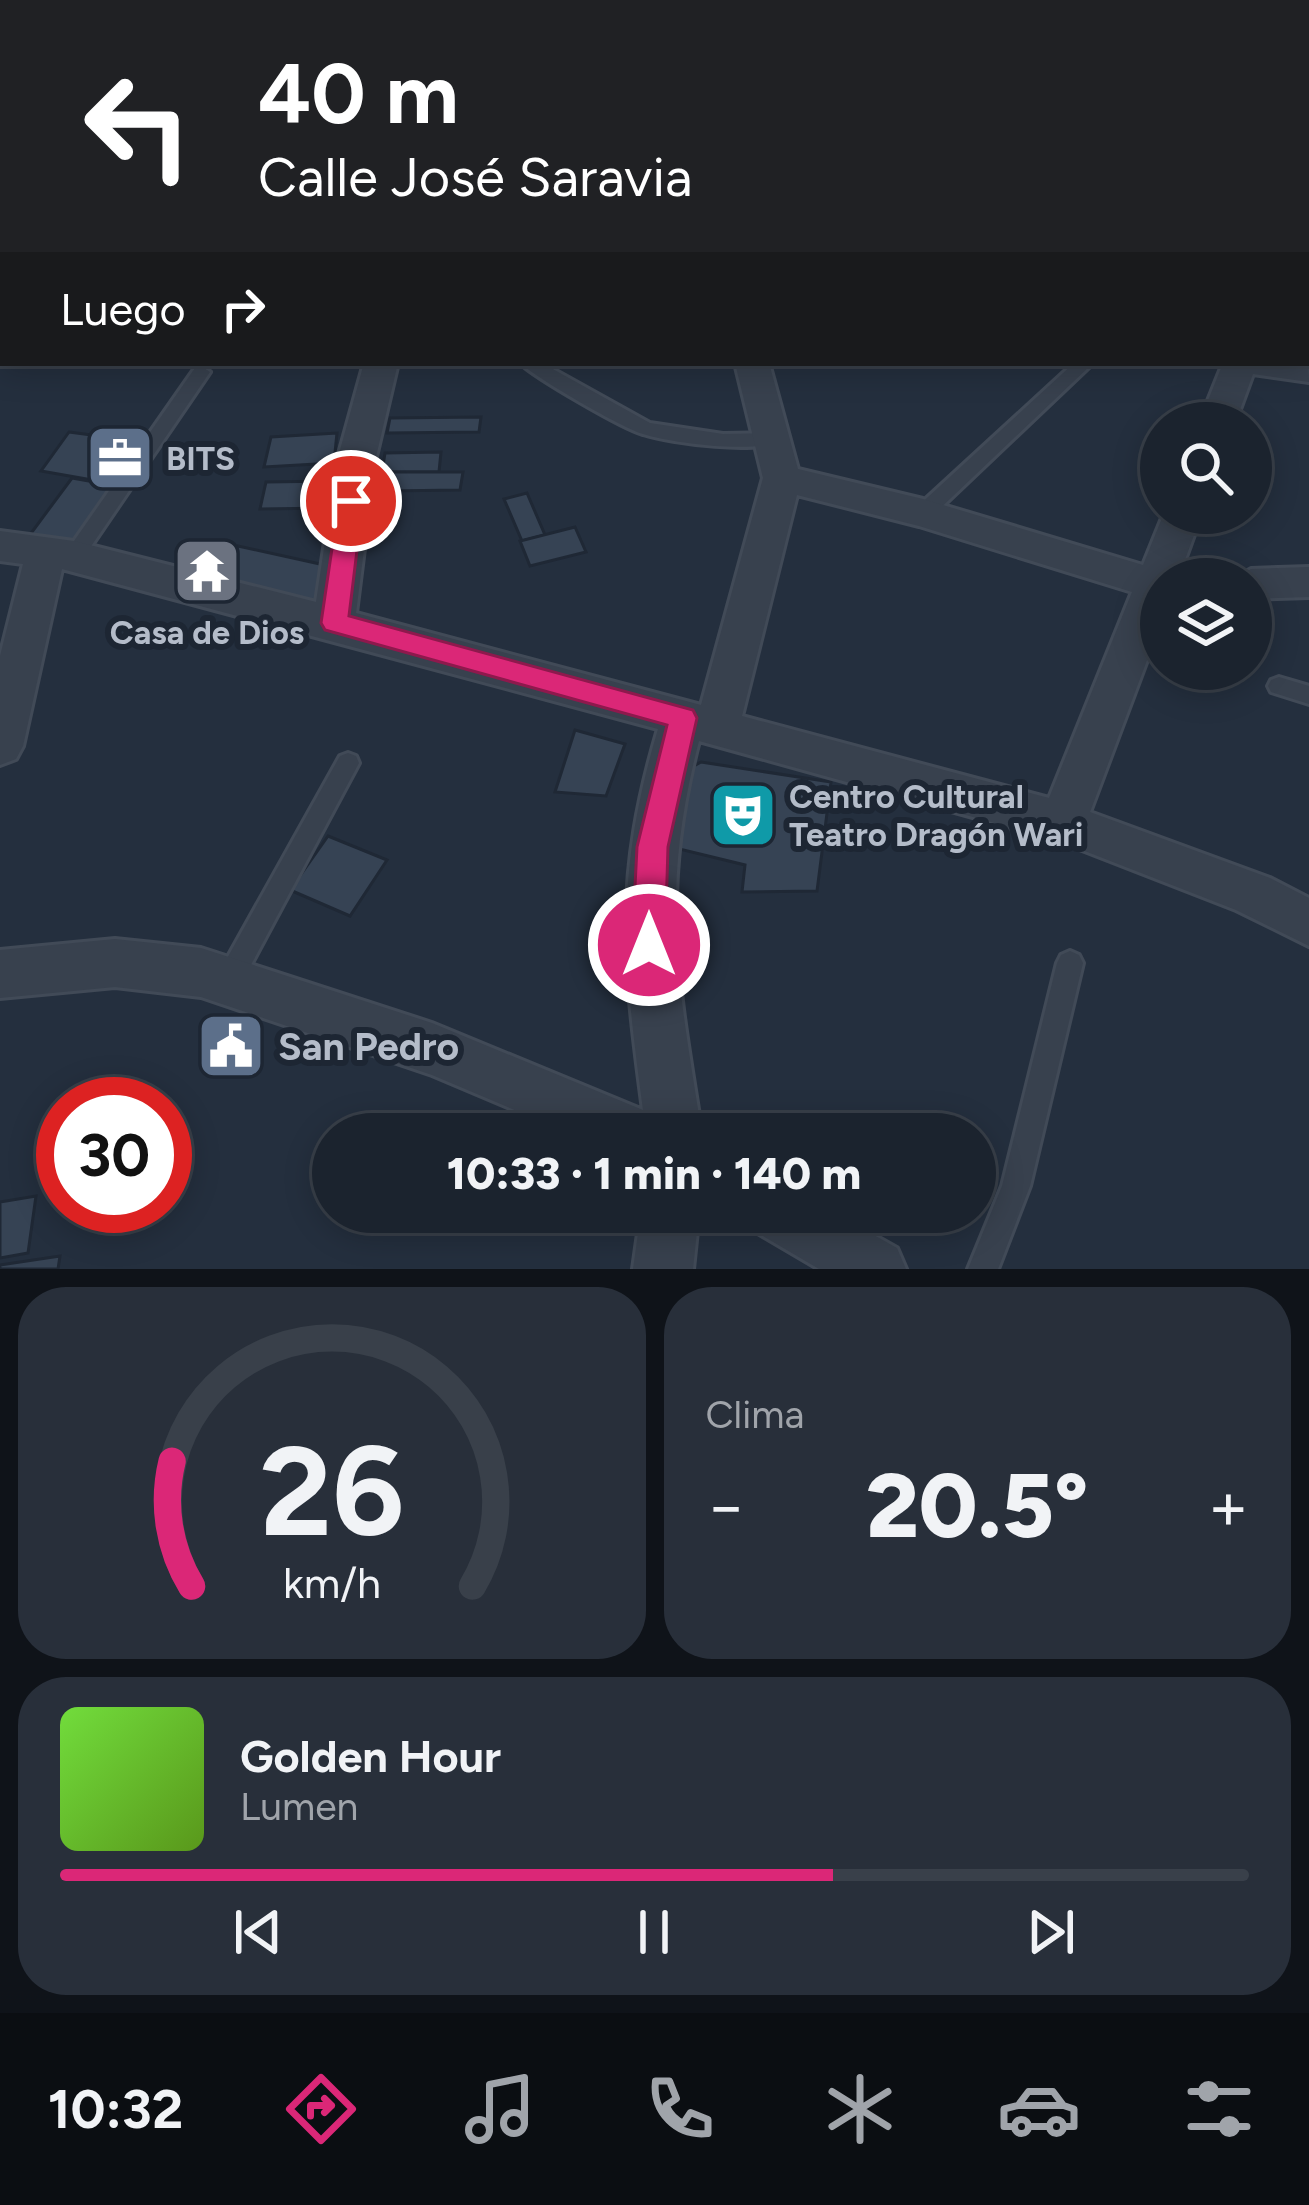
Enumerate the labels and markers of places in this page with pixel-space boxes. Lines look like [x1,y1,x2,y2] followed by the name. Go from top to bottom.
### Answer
[85,423,155,493] office icon: BITS
[166,439,235,478] place label: BITS
[300,450,402,552] pin
[172,536,242,606] temple icon: Casa de Dios
[110,613,304,652] place label: Casa de Dios
[789,777,1083,854] place label: Centro Cultural Teatro Dragón Wari
[708,780,778,850] theatre icon: Centro Cultural Teatro Dragón Wari
[196,1011,266,1081] public building icon: San Pedro
[278,1023,459,1070] place label: San Pedro

